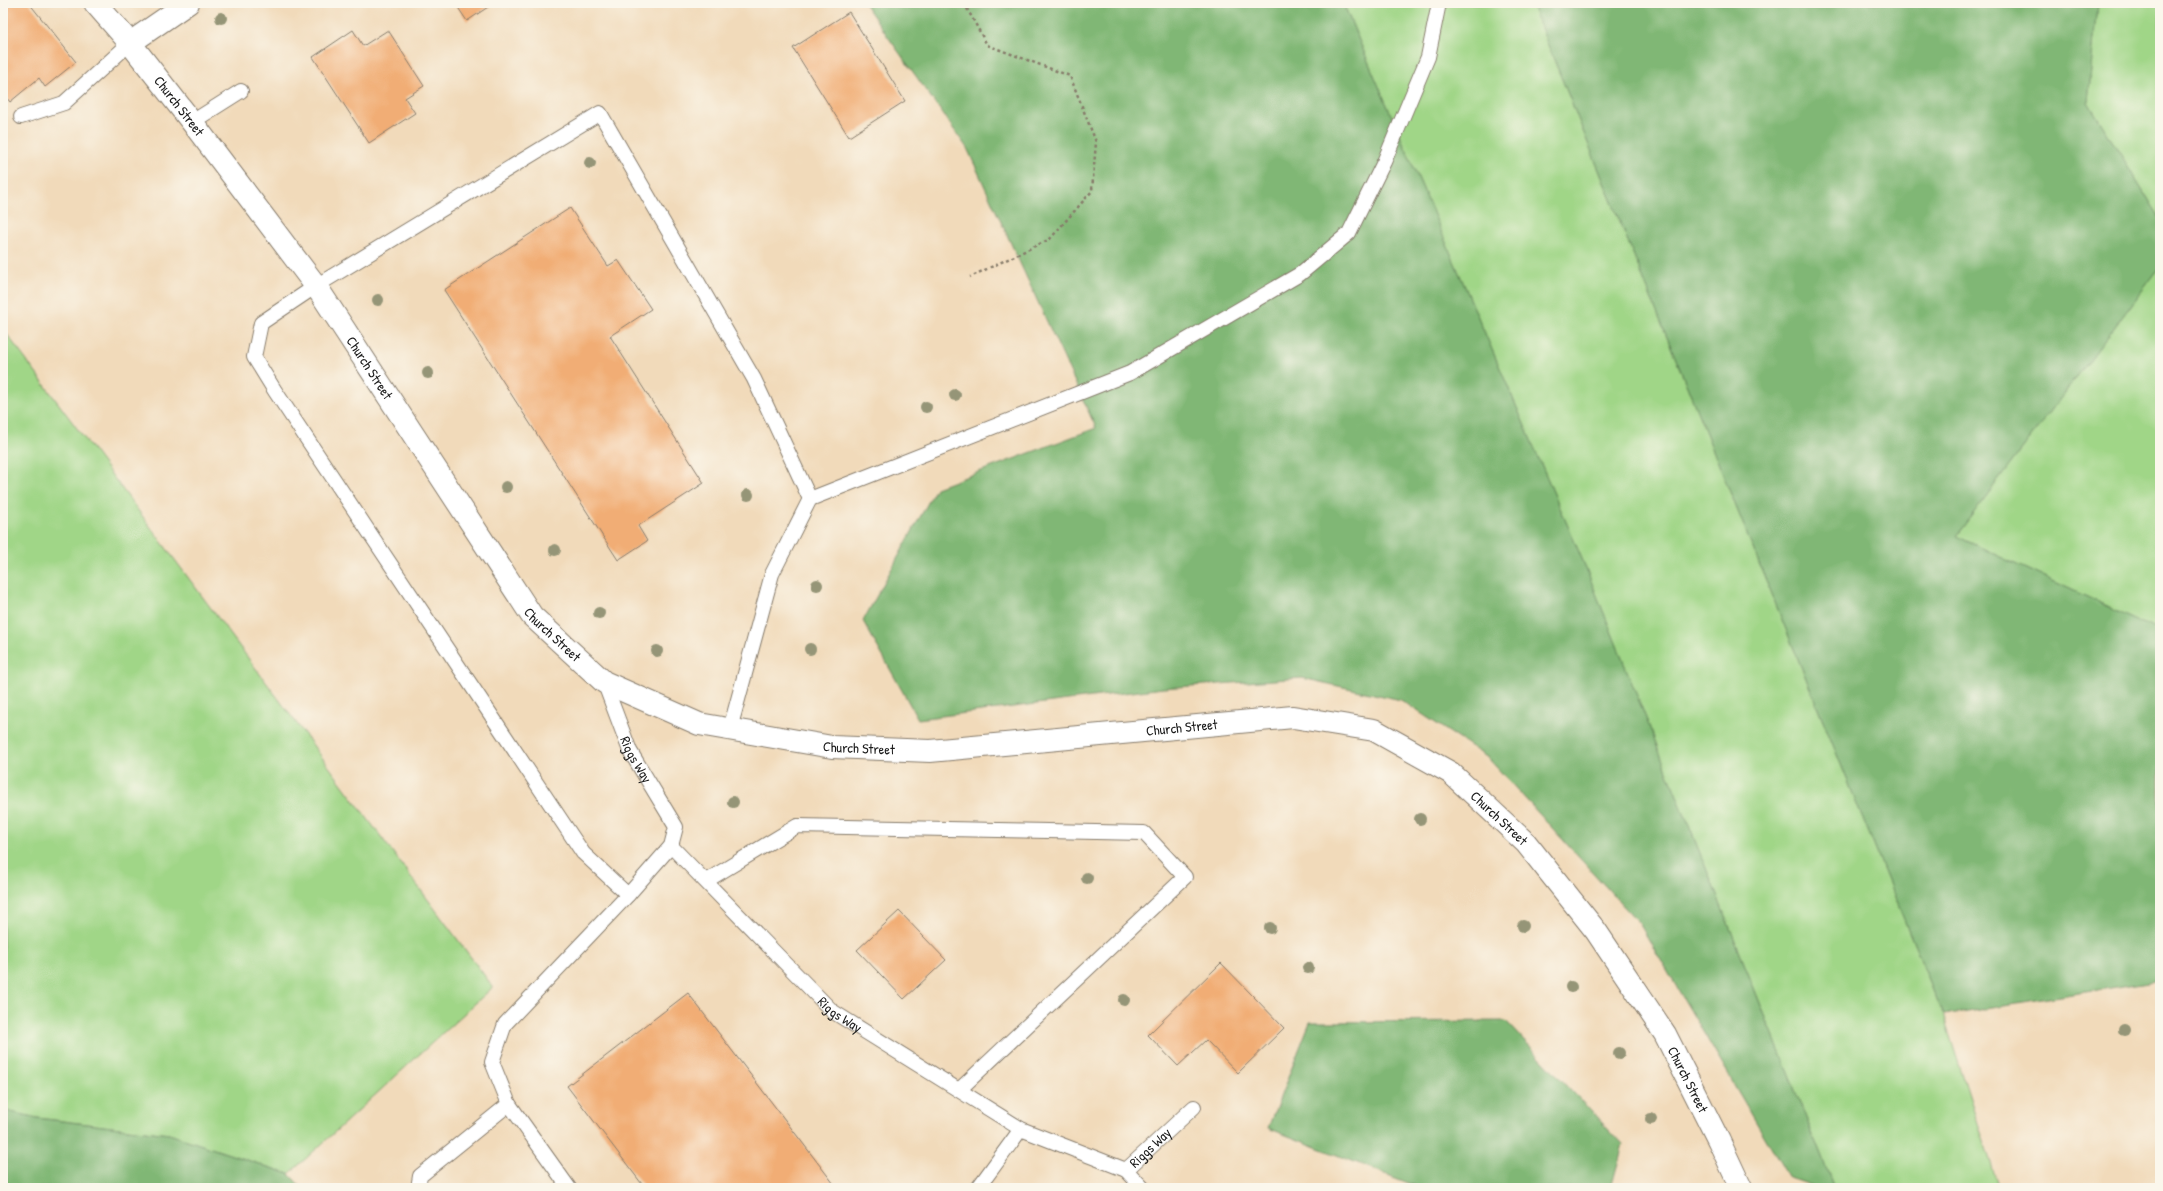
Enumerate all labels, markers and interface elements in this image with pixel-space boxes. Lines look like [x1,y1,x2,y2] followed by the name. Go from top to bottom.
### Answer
[150,71,209,140] street label: Church Street
[342,332,398,403] street label: Church Street
[520,603,586,666] street label: Church Street
[1145,714,1218,740] street label: Church Street
[616,733,657,787] street label: Riggs Way
[822,736,895,759] street label: Church Street
[1467,786,1532,849] street label: Church Street
[814,992,866,1037] street label: Riggs Way
[1664,1043,1713,1116] street label: Church Street
[1125,1123,1176,1171] street label: Riggs Way

